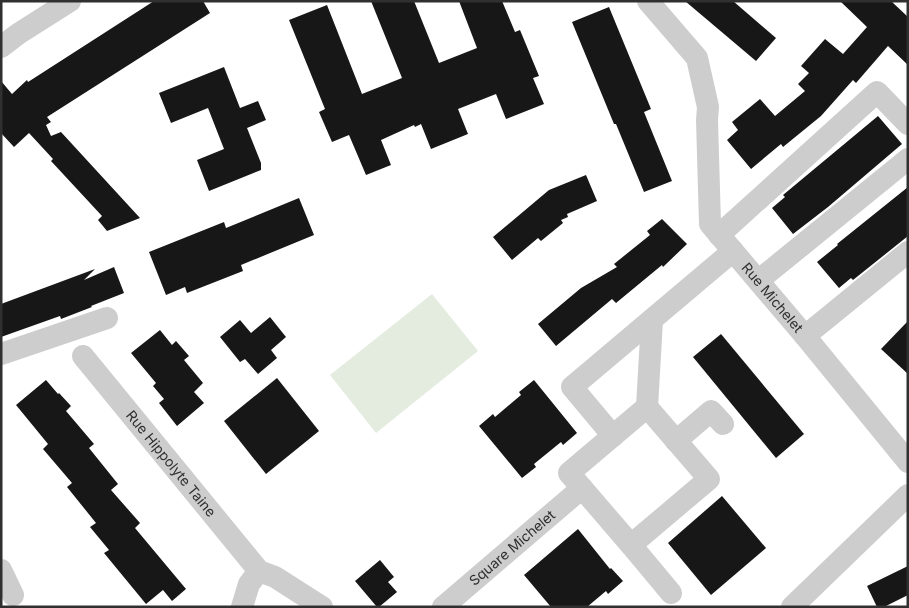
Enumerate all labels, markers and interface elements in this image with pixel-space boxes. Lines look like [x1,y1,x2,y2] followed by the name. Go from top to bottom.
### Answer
[739,259,807,336] street label: Rue Michelet
[123,407,220,520] street label: Rue Hippolyte Taine
[465,506,558,589] street label: Square Michelet

